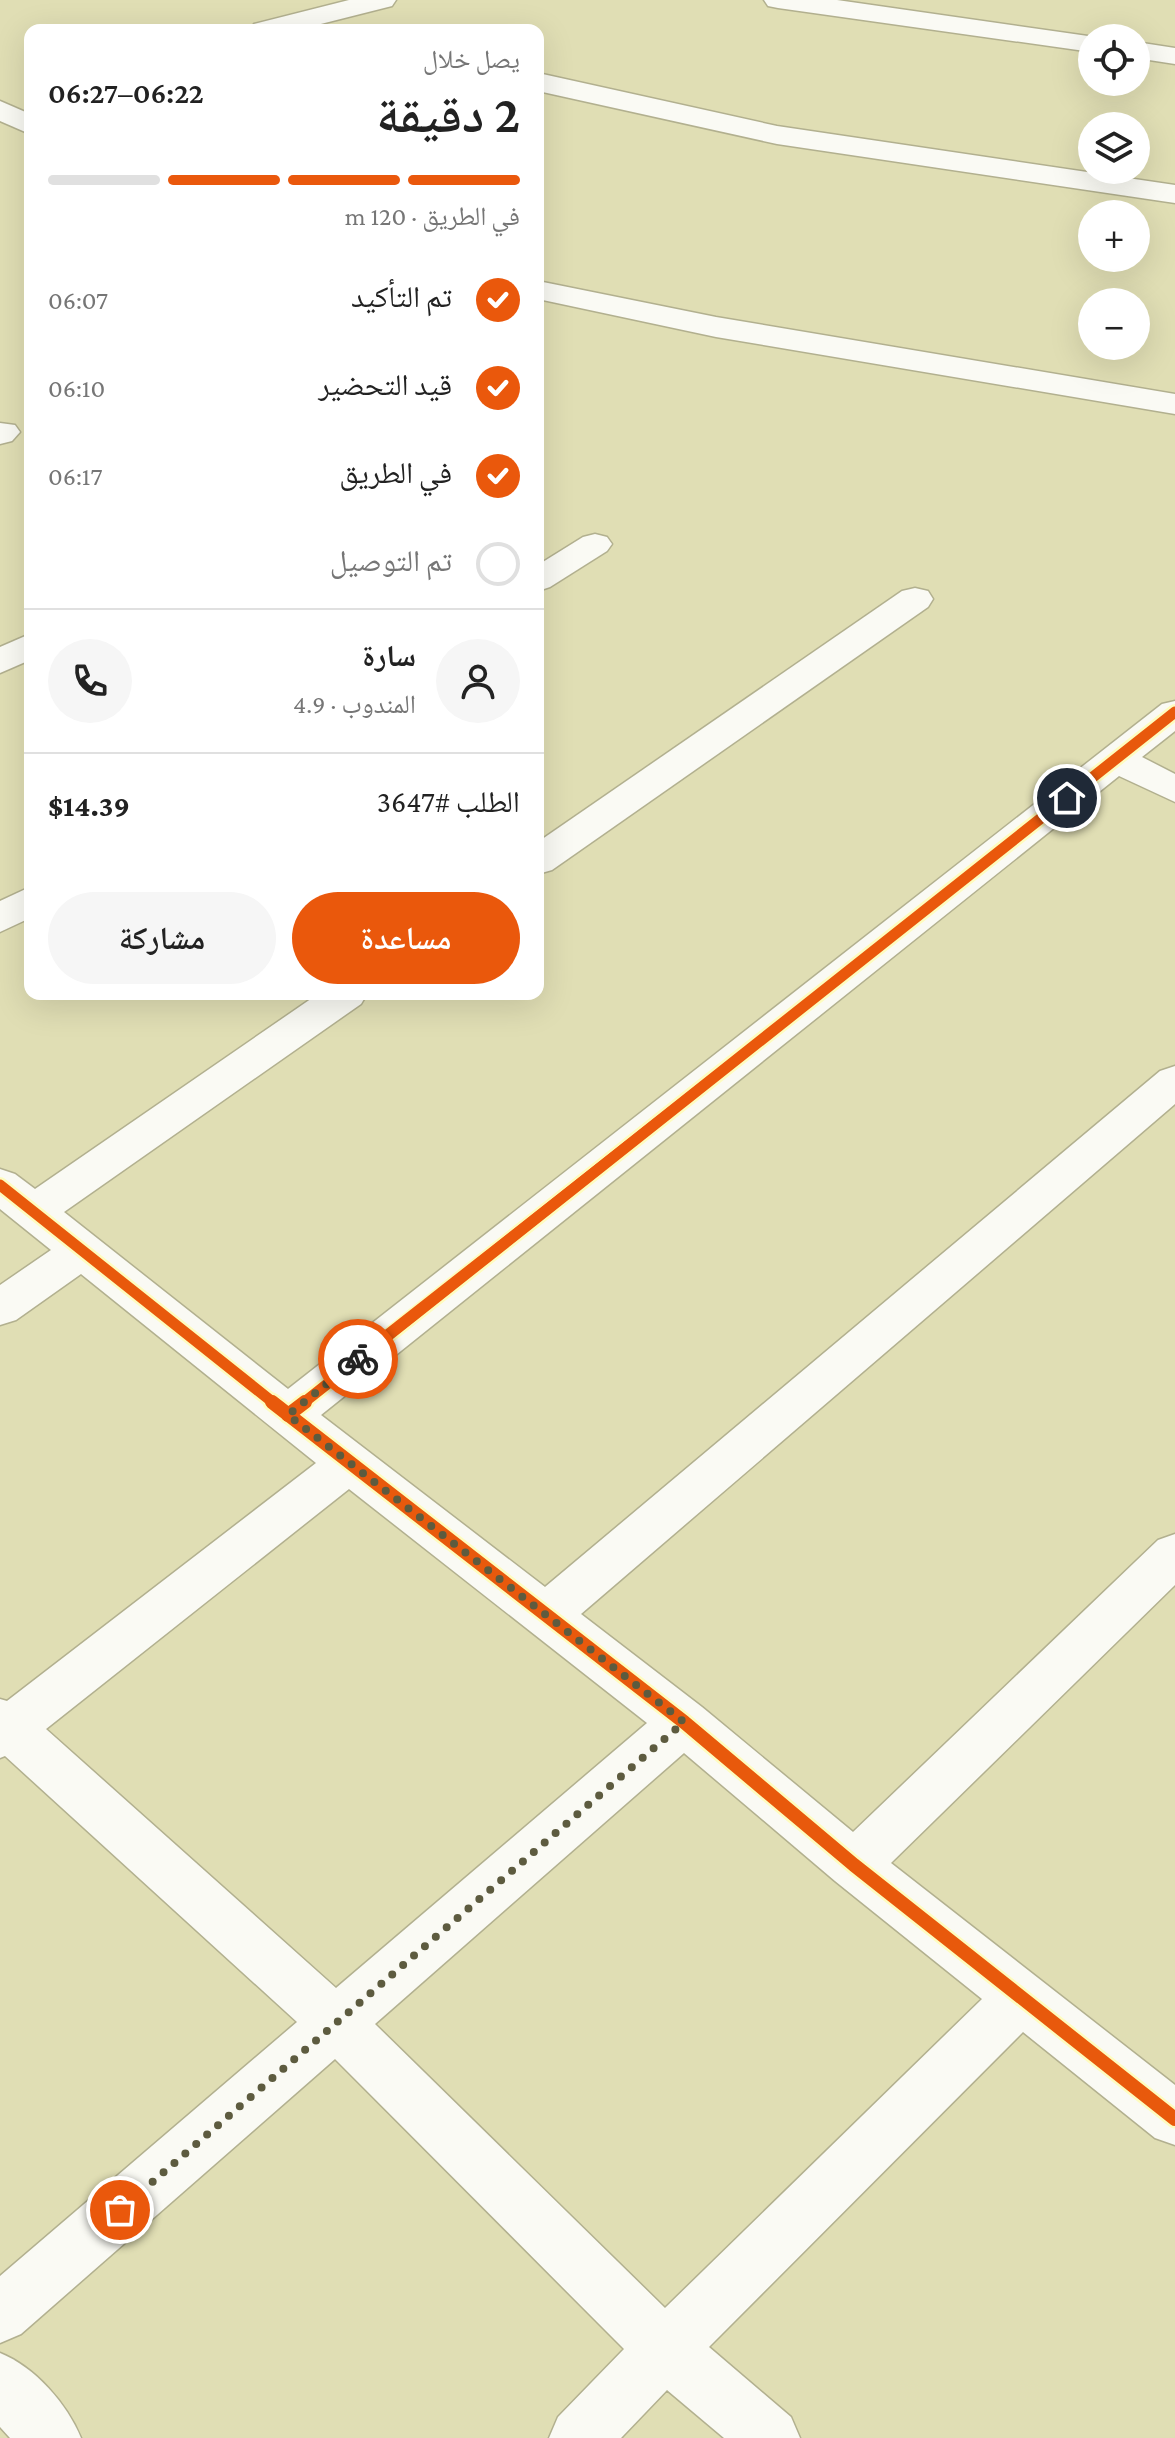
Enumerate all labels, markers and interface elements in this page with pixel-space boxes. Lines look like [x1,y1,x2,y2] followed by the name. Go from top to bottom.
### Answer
[1078,24,1150,360] map controls
[1078,24,1150,96] button: locate
[423,45,520,74] text: يصل خلال
[48,76,204,109] text: 06:22–06:27
[376,85,520,143] text: 2 دقيقة
[1078,112,1150,184] button: layers
[1078,200,1150,272] button: +
[345,202,520,231] text: في الطريق · 120 m
[476,278,520,322] icon: check
[351,280,452,313] text: تم التأكيد
[48,286,108,315] text: 06:07
[1078,288,1150,360] button: −
[476,366,520,410] icon: check
[318,368,452,401] text: قيد التحضير
[48,374,105,403] text: 06:10
[476,454,520,498] icon: check
[339,456,452,489] text: في الطريق
[48,462,102,491] text: 06:17
[330,544,452,577] text: تم التوصيل
[48,639,132,723] button: phone
[362,639,416,672] text: سارة
[436,639,520,723] button: person
[293,690,416,719] text: المندوب · 4.9
[1033,764,1101,832] pin
[1045,776,1089,820] icon: home
[377,785,520,818] text: الطلب #3647
[48,789,130,822] text: $14.39
[48,892,276,984] button: مشاركة
[292,892,520,984] button: مساعدة
[318,1319,398,1399] courier
[336,1337,380,1381] icon: bike
[86,2176,154,2244] pin
[98,2188,142,2232] icon: bag

